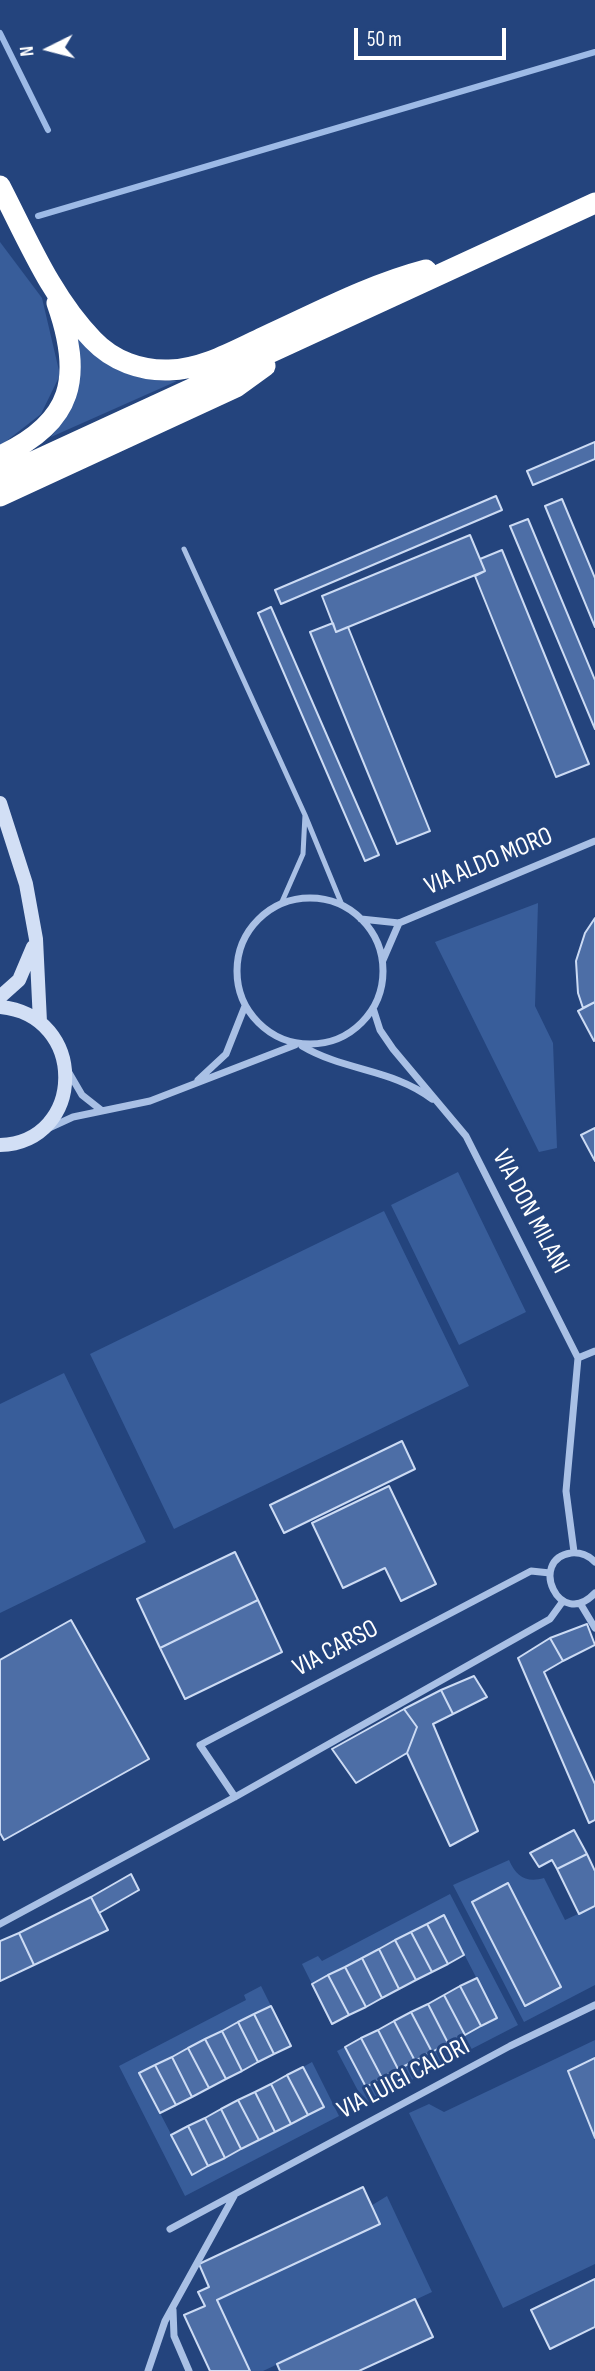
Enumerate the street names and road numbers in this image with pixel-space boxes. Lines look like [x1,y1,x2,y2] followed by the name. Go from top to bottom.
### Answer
[420,821,558,903] street label: VIA ALDO MORO
[484,1145,576,1279] street label: VIA DON MILANI
[288,1614,384,1684] street label: VIA CARSO
[333,2031,475,2127] street label: VIA LUIGI CALORI

